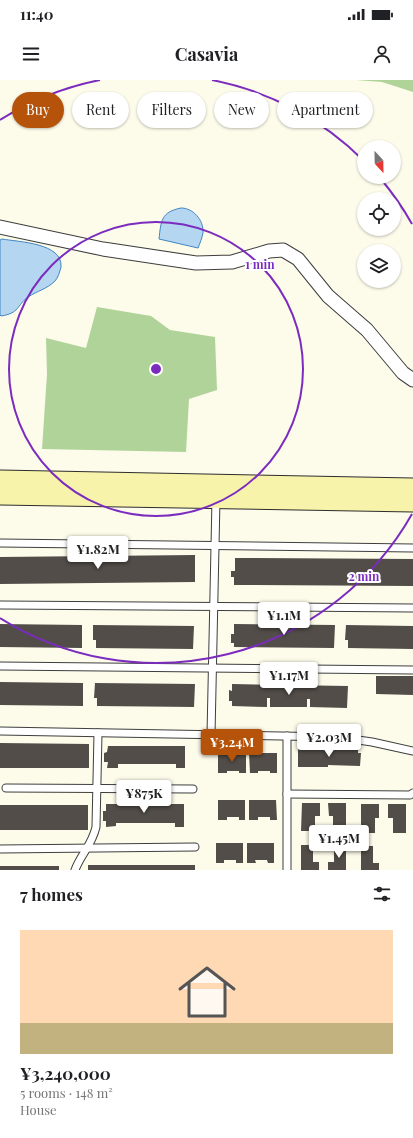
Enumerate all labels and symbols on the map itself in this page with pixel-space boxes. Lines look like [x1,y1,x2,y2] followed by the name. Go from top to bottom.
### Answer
[357,140,401,184] north arrow
[245,256,275,272] text: 1 min
[149,362,163,376] centre of rings
[65,536,131,570] pin: ¥1.82M
[349,568,380,584] text: 2 min
[256,602,312,636] pin: ¥1.1M
[256,662,322,696] pin: ¥1.17M
[296,724,362,758] pin: ¥2.03M
[199,729,265,763] pin: ¥3.24M
[116,780,172,814] pin: ¥875K
[306,825,372,859] pin: ¥1.45M

